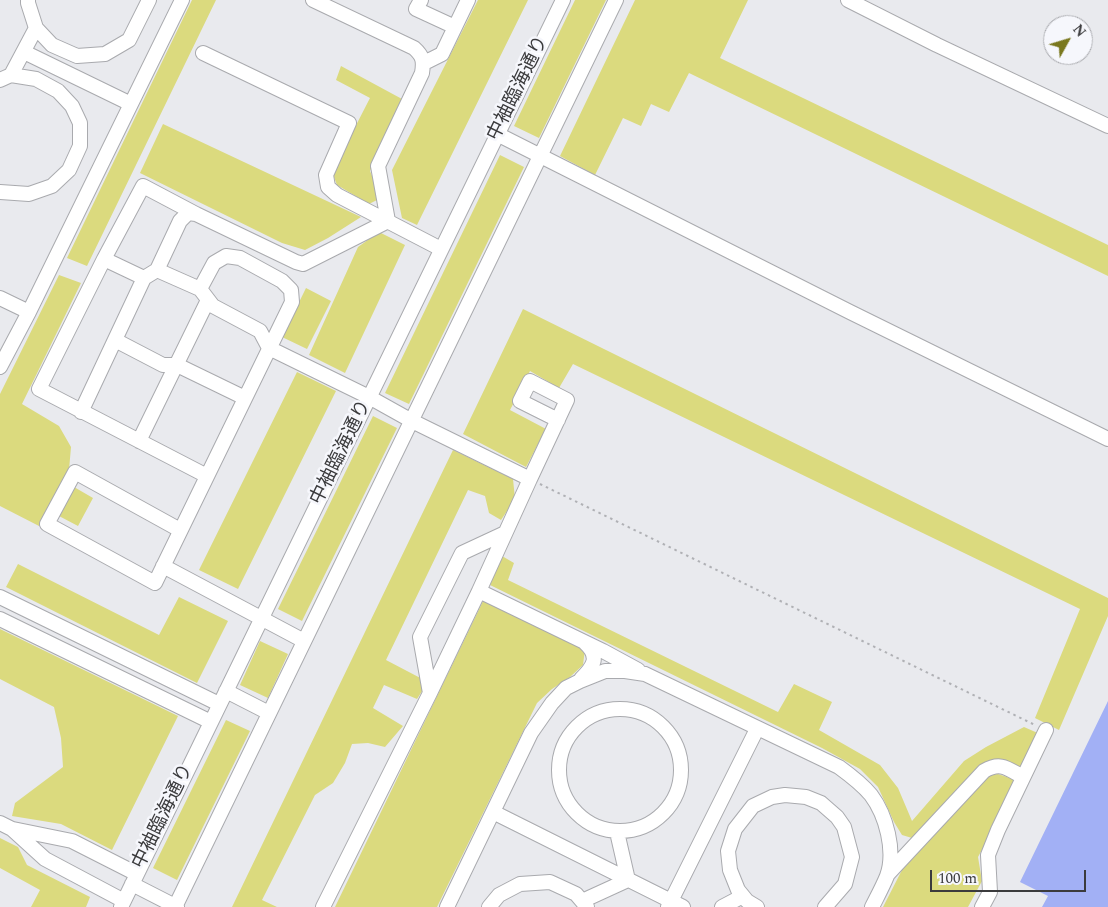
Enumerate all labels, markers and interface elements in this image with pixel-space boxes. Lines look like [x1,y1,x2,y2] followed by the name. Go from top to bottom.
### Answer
[1043,15,1093,65] north arrow
[1068,20,1091,42] text: N
[484,33,554,145] street label: 中袖臨海通り
[307,397,377,509] street label: 中袖臨海通り
[129,761,199,873] street label: 中袖臨海通り
[933,860,1089,892] scale bar
[938,867,977,890] text: 100 m

